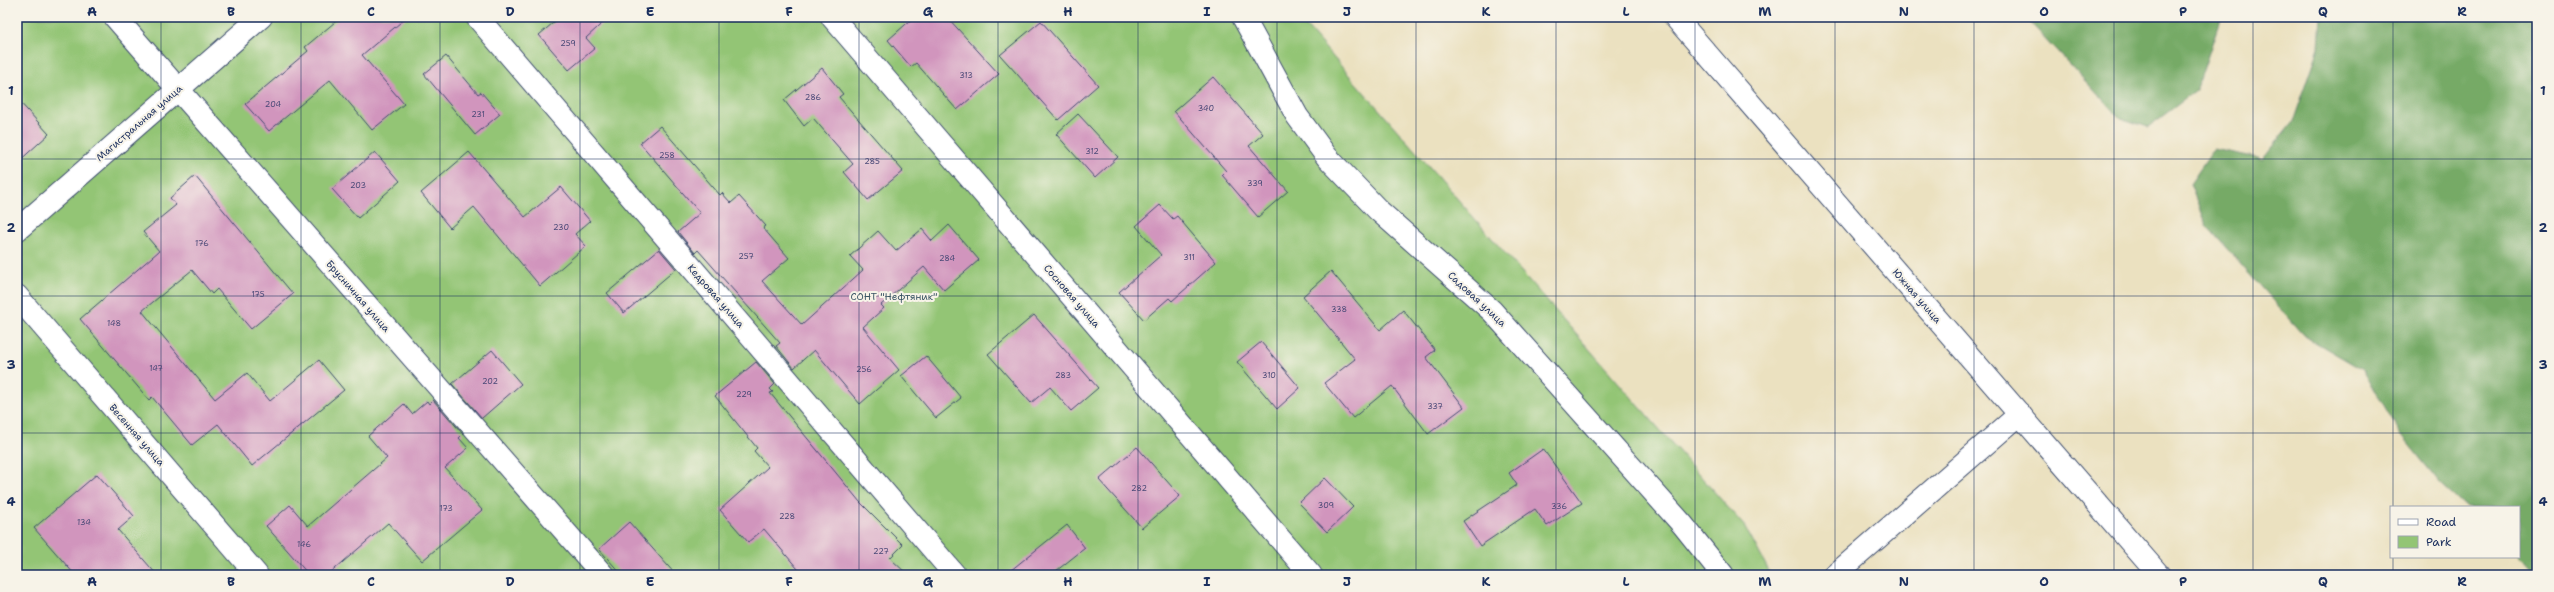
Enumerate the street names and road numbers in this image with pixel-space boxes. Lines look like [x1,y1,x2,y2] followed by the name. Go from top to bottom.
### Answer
[93,81,185,164] street label: Магистральная улица
[323,257,393,335] street label: Брусничная улица
[685,262,748,331] street label: Кедровая улица
[1041,262,1103,331] street label: Сосновая улица
[1890,266,1945,327] street label: Южная улица
[1445,269,1509,330] street label: Садовая улица
[106,401,168,469] street label: Весенняя улица

